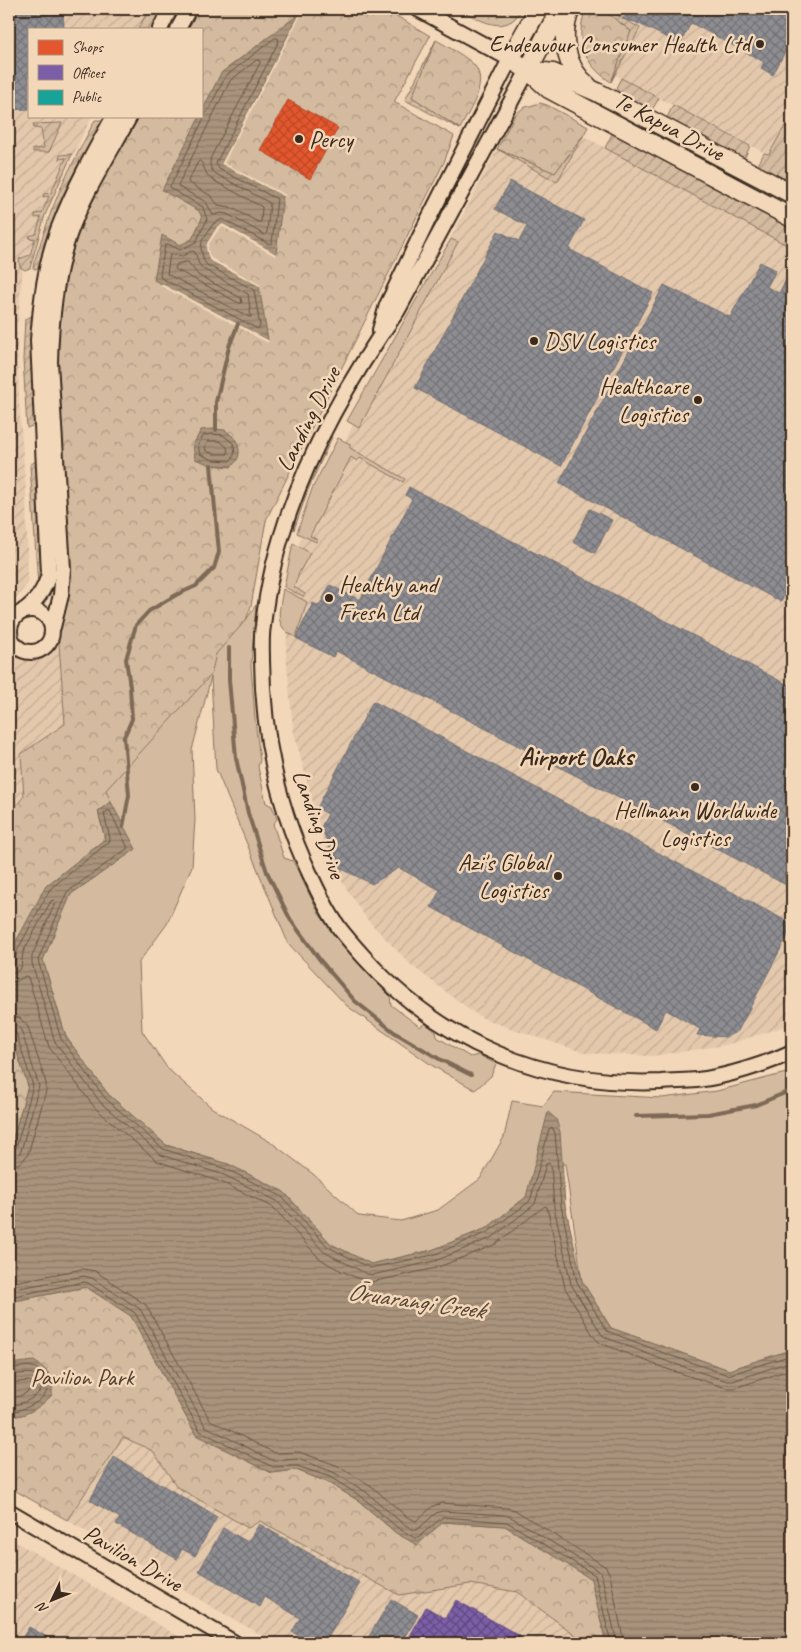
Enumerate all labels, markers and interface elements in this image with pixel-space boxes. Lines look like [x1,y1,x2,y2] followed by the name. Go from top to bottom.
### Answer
[28,28,202,118] legend
[489,29,754,59] place label: Endeavour Consumer Health Ltd
[72,38,105,57] text: Shops
[754,38,766,50] marker: Endeavour Consumer Health Ltd
[72,64,106,83] text: Offices
[609,85,731,168] street label: Te Kapua Drive
[72,88,102,107] text: Public
[309,124,355,154] place label: Percy
[293,133,305,145] marker: Percy
[544,326,657,356] place label: DSV Logistics
[528,335,540,347] marker: DSV Logistics
[269,360,348,476] street label: Landing Drive
[599,371,690,429] place label: Healthcare Logistics
[692,394,704,406] marker: Healthcare Logistics
[339,569,440,627] place label: Healthy and Fresh Ltd
[323,592,335,604] marker: Healthy and Fresh Ltd
[519,740,636,773] district label: Airport Oaks
[286,766,353,884] street label: Landing Drive
[689,781,701,793] marker: Hellmann Worldwide Logistics
[614,795,778,853] place label: Hellmann Worldwide Logistics
[458,847,552,905] place label: Azi's Global Logistics
[552,870,564,882] marker: Azi's Global Logistics
[346,1276,491,1327] water label: Ōruarangi Creek
[30,1362,136,1392] park label: Pavilion Park
[78,1518,190,1599] street label: Pavilion Drive
[28,1574,78,1624] north arrow
[32,1598,52,1617] text: N

